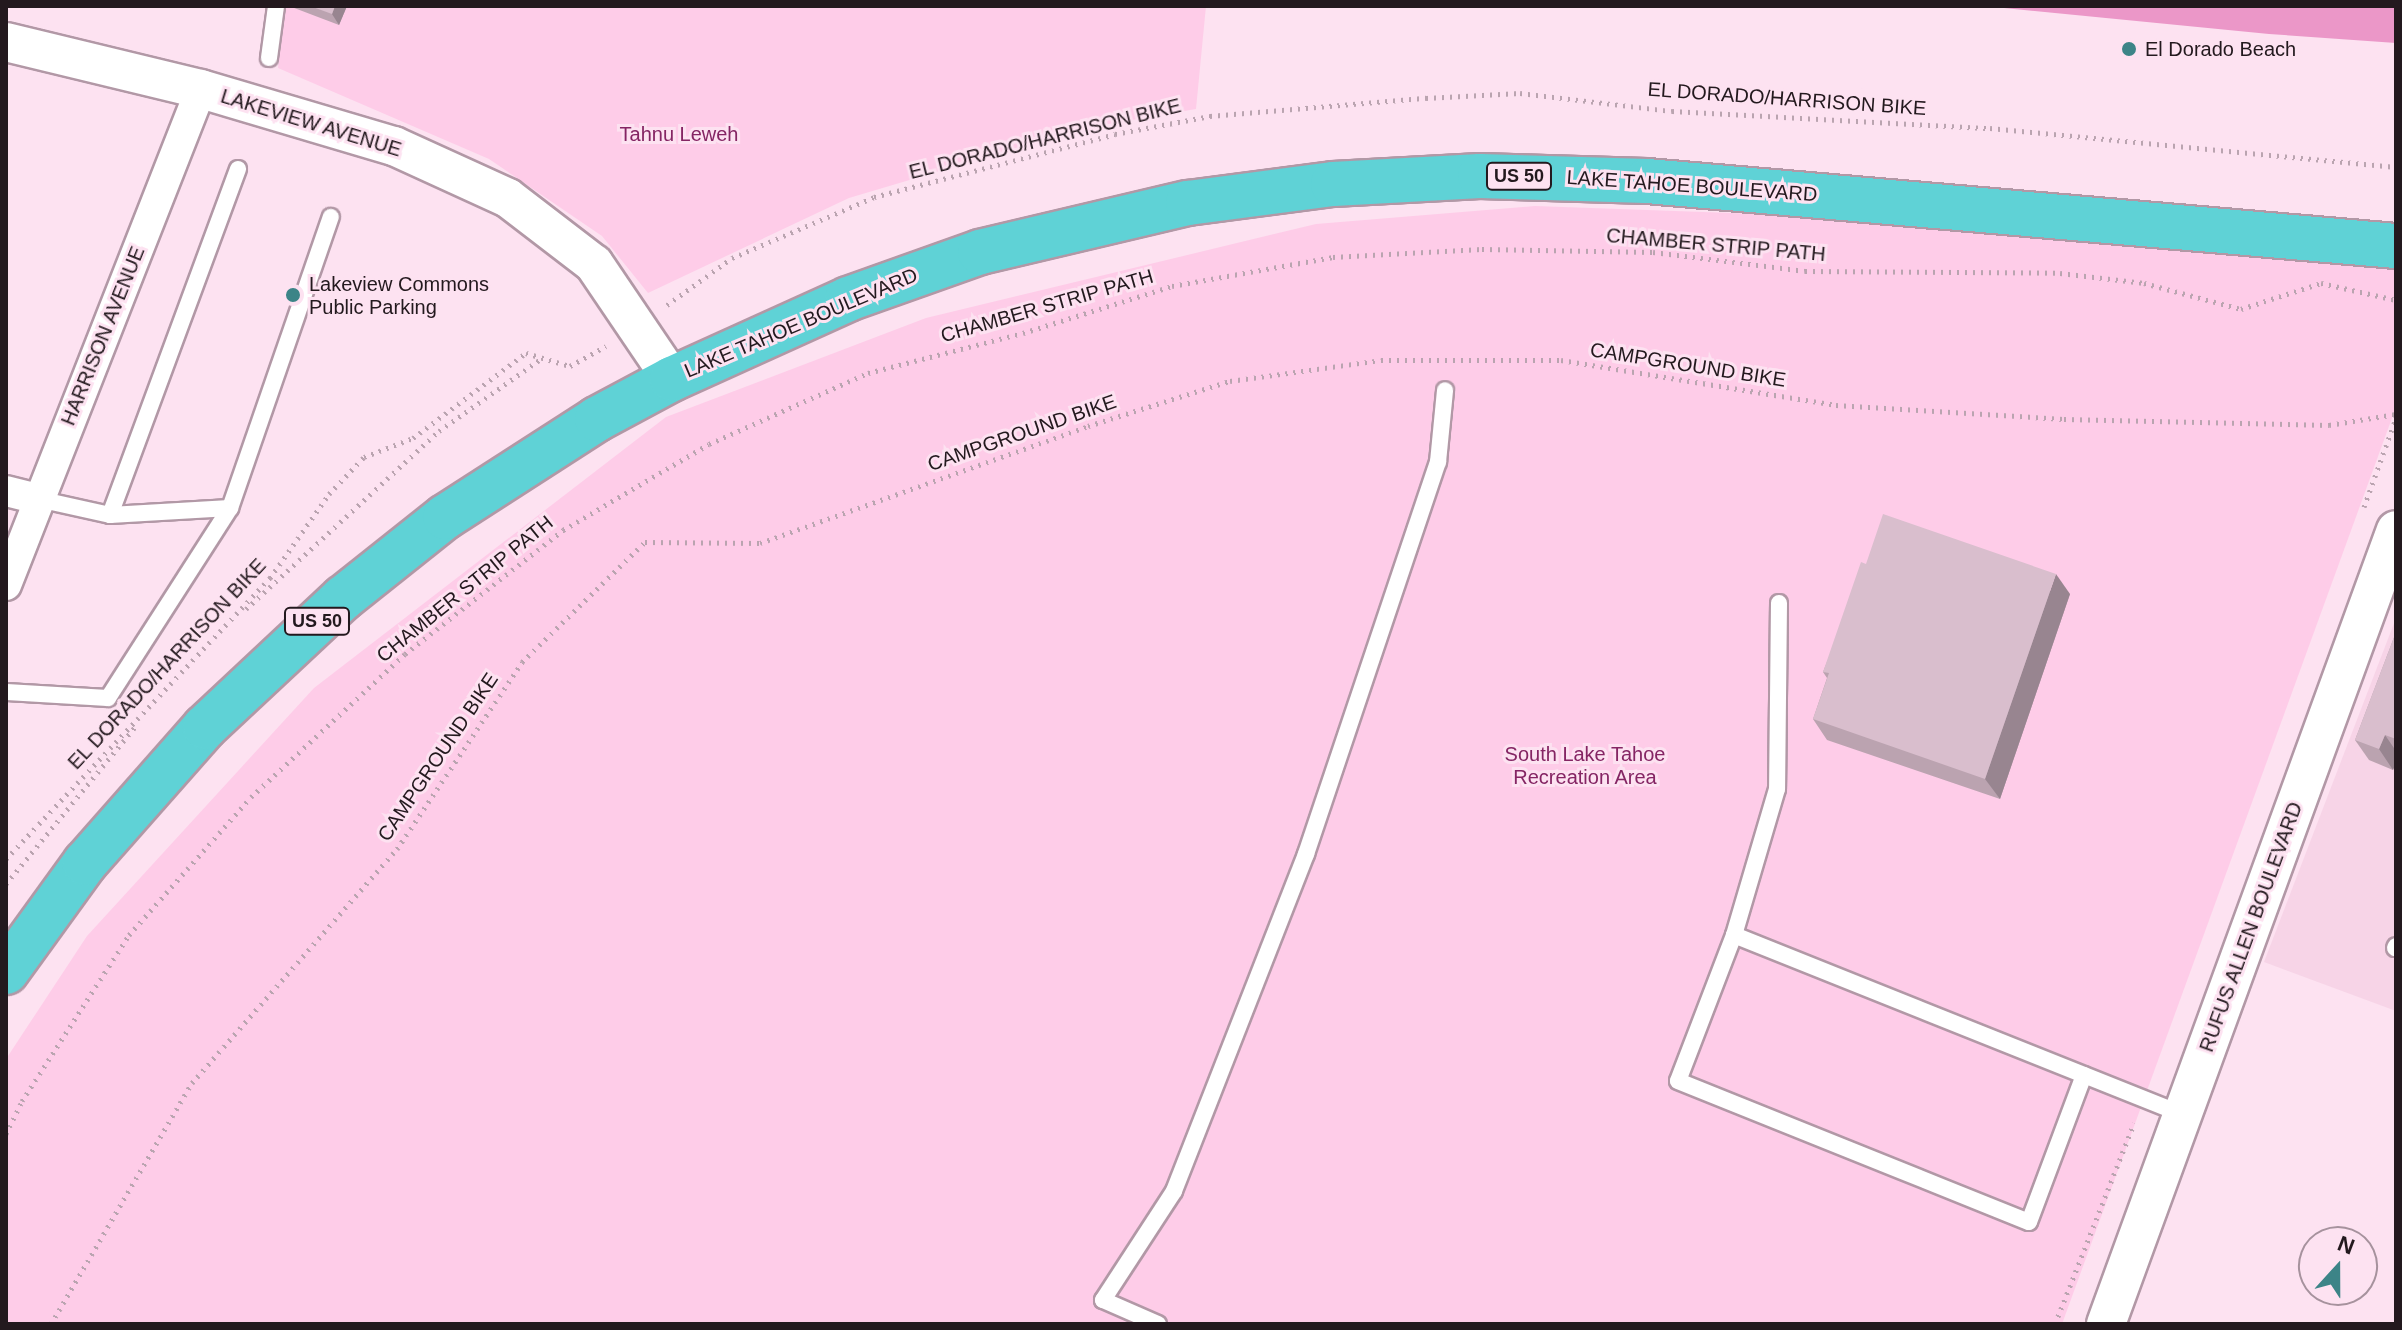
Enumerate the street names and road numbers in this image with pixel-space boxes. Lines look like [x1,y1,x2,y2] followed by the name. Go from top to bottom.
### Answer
[1646,77,1928,121] street label: EL DORADO/HARRISON BIKE
[217,84,405,162] street label: LAKEVIEW AVENUE
[906,93,1184,185] street label: EL DORADO/HARRISON BIKE
[1485,162,1553,190] road number: US 50
[1566,165,1818,207] street label: LAKE TAHOE BOULEVARD
[1605,223,1827,267] street label: CHAMBER STRIP PATH
[56,243,150,429] street label: HARRISON AVENUE
[681,263,921,383] street label: LAKE TAHOE BOULEVARD
[938,264,1156,348] street label: CHAMBER STRIP PATH
[1588,338,1788,392] street label: CAMPGROUND BIKE
[925,389,1119,477] street label: CAMPGROUND BIKE
[372,510,558,668] street label: CHAMBER STRIP PATH
[63,553,271,775] street label: EL DORADO/HARRISON BIKE
[283,607,351,635] road number: US 50
[373,668,503,846] street label: CAMPGROUND BIKE
[2194,798,2308,1056] street label: RUFUS ALLEN BOULEVARD

